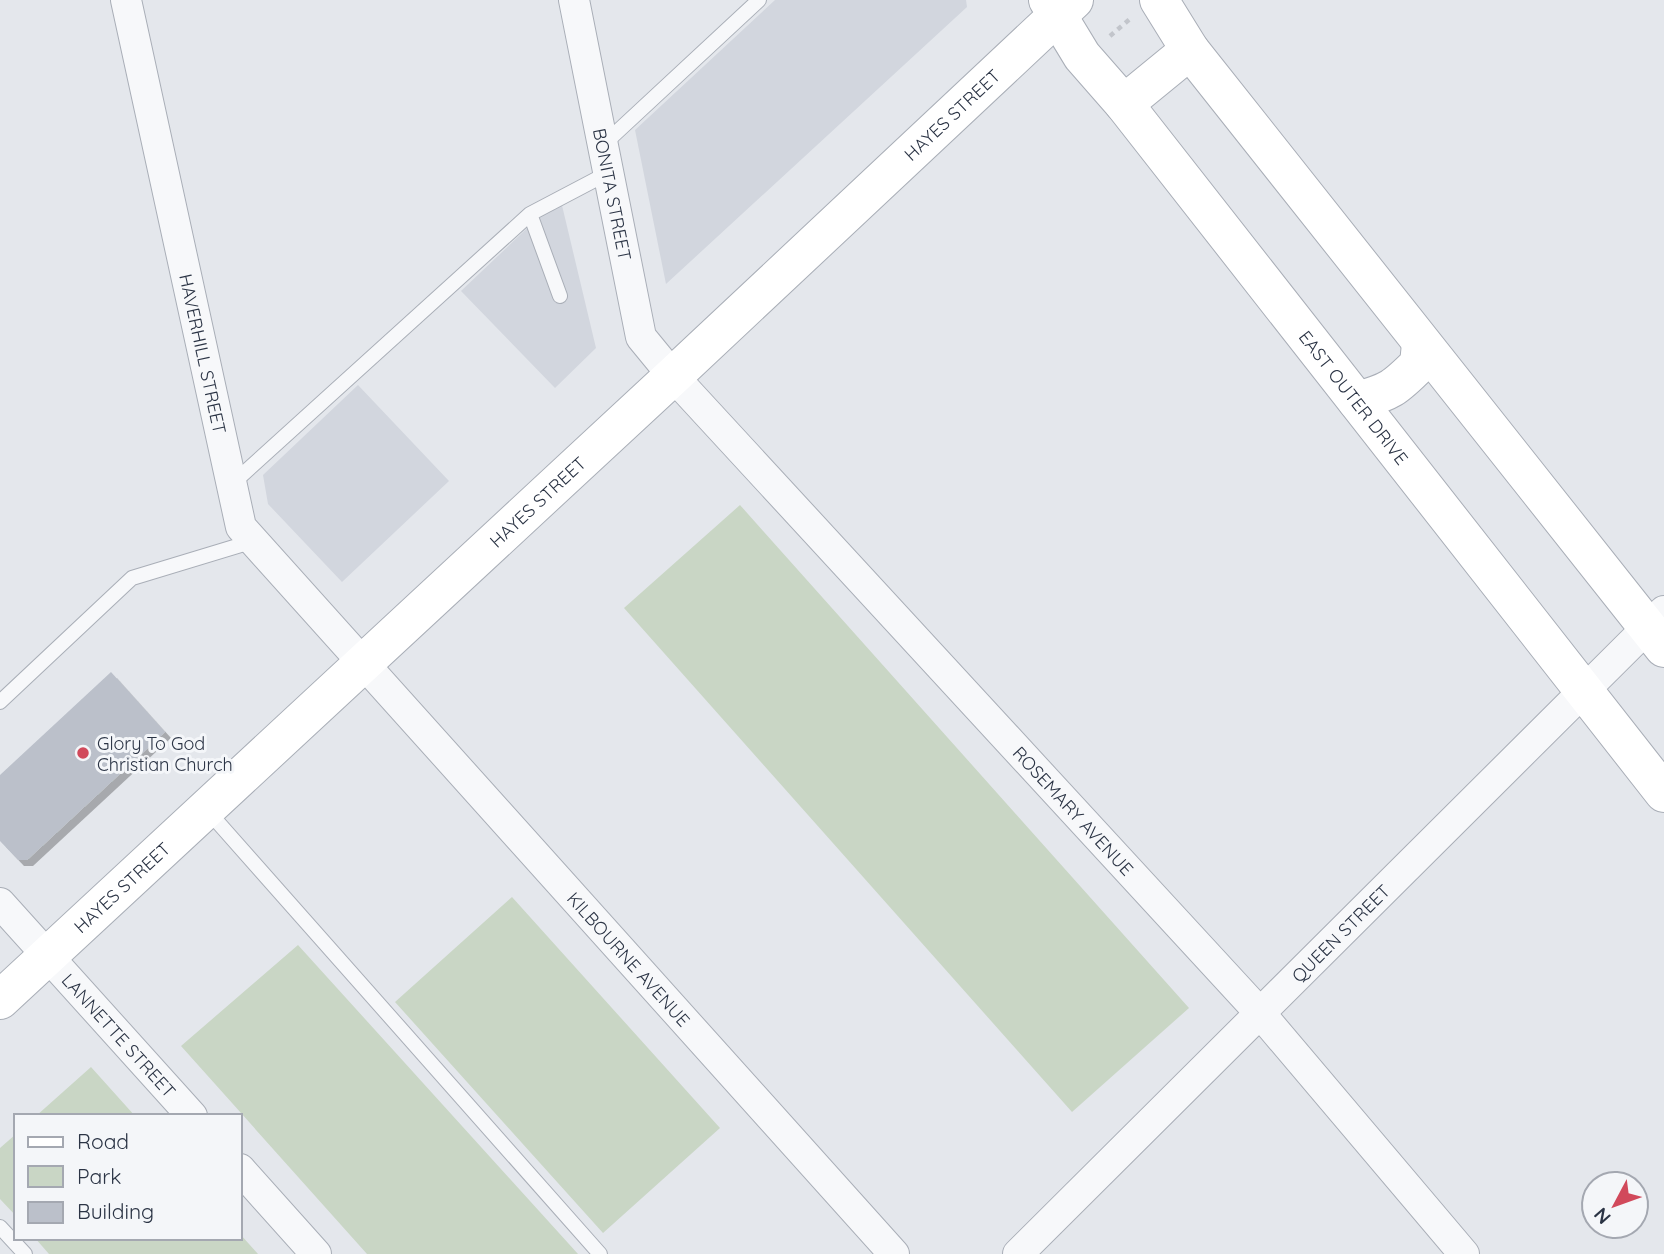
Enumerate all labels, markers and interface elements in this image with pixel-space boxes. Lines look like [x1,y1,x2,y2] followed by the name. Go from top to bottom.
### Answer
[899,64,1005,165] street label: HAYES STREET
[588,126,637,262] street label: BONITA STREET
[175,271,232,436] street label: HAVERHILL STREET
[1294,326,1414,469] street label: EAST OUTER DRIVE
[484,451,591,552] street label: HAYES STREET
[97,732,233,776] place label: Glory To God Christian Church
[1008,741,1139,880] street label: ROSEMARY AVENUE
[75,745,91,761] marker: Glory To God Christian Church
[69,837,175,938] street label: HAYES STREET
[1286,879,1395,987] street label: QUEEN STREET
[563,887,695,1031] street label: KILBOURNE AVENUE
[57,968,181,1102] street label: LANNETTE STREET
[14,1114,242,1240] legend
[77,1128,129,1154] text: Road
[77,1163,121,1189] text: Park
[1580,1170,1650,1240] north arrow
[77,1198,154,1224] text: Building
[1589,1203,1616,1229] text: N

